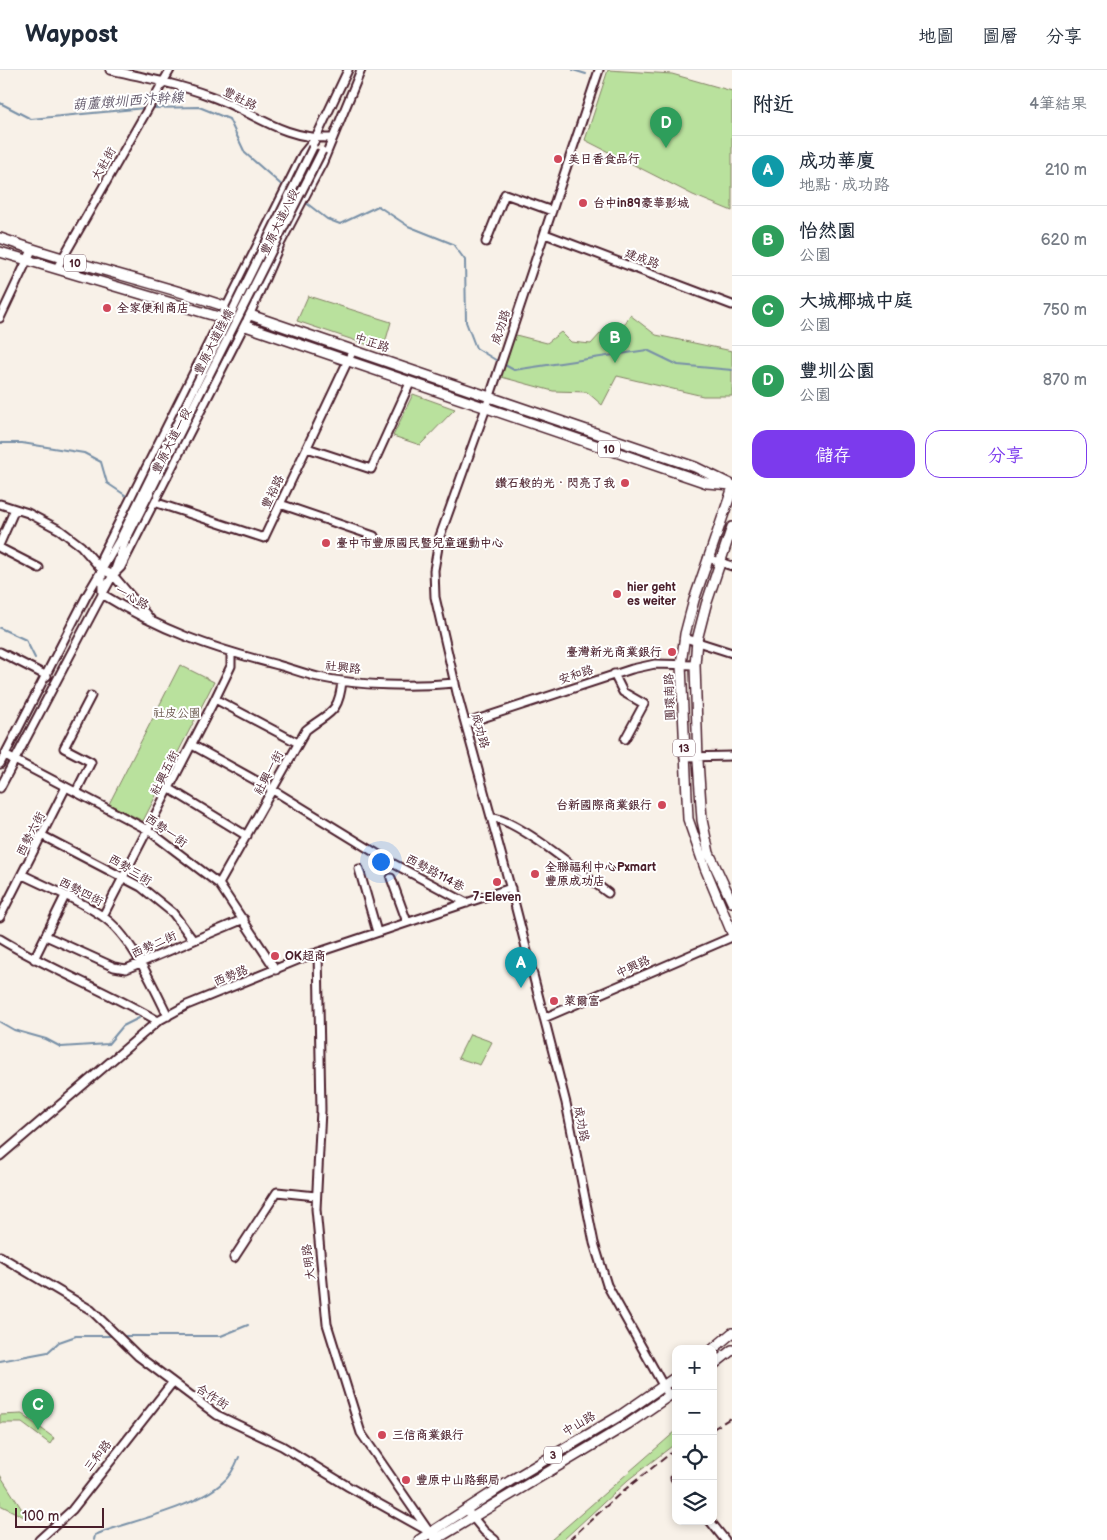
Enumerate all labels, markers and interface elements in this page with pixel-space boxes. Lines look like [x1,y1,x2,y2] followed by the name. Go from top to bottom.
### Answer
[25,20,118,49] text: Waypost
[918,26,954,47] text: 地圖
[982,26,1018,47] text: 圖層
[1046,26,1082,47] text: 分享
[221,84,259,114] street label: 豐社路
[72,89,185,113] water label: 葫蘆燉圳西汴幹線
[752,92,794,117] text: 附近
[1029,95,1087,114] text: 4筆結果
[650,107,682,148] pin: D
[89,145,119,183] street label: 大社街
[799,150,875,173] text: 成功華廈
[568,152,640,167] place label: 美日香食品行
[552,153,564,165] marker: 美日香食品行
[763,161,773,180] text: A
[1045,161,1087,180] text: 210 m
[799,176,889,195] text: 地點 · 成功路
[257,186,303,258] street label: 豐原大道八段
[593,196,689,211] place label: 台中in89豪華影城
[577,197,589,209] marker: 台中in89豪華影城
[799,220,856,243] text: 怡然園
[762,231,774,250] text: B
[1041,231,1087,250] text: 620 m
[623,246,661,272] street label: 建成路
[799,246,831,265] text: 公園
[64,254,86,272] road number: 10
[799,290,913,313] text: 大城椰城中庭
[117,301,189,316] place label: 全家便利商店
[762,301,774,320] text: C
[1043,301,1087,320] text: 750 m
[101,302,113,314] marker: 全家便利商店
[191,307,237,377] street label: 豐原大道陸橋
[488,308,514,346] street label: 成功路
[799,316,831,335] text: 公園
[599,322,631,363] pin: B
[353,330,391,356] street label: 中正路
[799,360,875,383] text: 豐圳公園
[762,371,774,390] text: D
[1043,371,1087,390] text: 870 m
[799,386,831,405] text: 公園
[149,406,195,476] street label: 豐原大道一段
[752,430,915,478] button: 儲存
[925,430,1087,478] button: 分享
[598,440,620,458] road number: 10
[258,473,288,511] street label: 豐裕路
[495,476,615,491] place label: 鑽石般的光‧閃亮了我
[619,477,631,489] marker: 鑽石般的光‧閃亮了我
[336,536,504,551] place label: 臺中市豐原國民暨兒童運動中心
[320,537,332,549] marker: 臺中市豐原國民暨兒童運動中心
[627,580,676,609] place label: hier geht es weiter
[113,583,151,613] street label: 一心路
[611,588,623,600] marker: hier geht es weiter
[566,645,662,660] place label: 臺灣新光商業銀行
[666,646,678,658] marker: 臺灣新光商業銀行
[324,659,362,677] street label: 社興路
[557,662,595,688] street label: 安和路
[662,673,678,721] street label: 圓環南路
[153,706,201,721] park label: 社皮公園
[468,712,492,750] street label: 成功路
[673,740,695,756] road number: 13
[147,748,183,798] street label: 社興五街
[251,748,287,798] street label: 社興一街
[556,798,652,813] place label: 台新國際商業銀行
[656,799,668,811] marker: 台新國際商業銀行
[13,809,49,859] street label: 西勢六街
[142,811,190,851] street label: 西勢一街
[368,849,394,875] your location
[106,851,154,889] street label: 西勢三街
[403,851,467,895] street label: 西勢路114巷
[545,860,656,889] place label: 全聯福利中心Pxmart 豐原成功店
[529,868,541,880] marker: 全聯福利中心Pxmart 豐原成功店
[56,874,106,910] street label: 西勢四街
[491,876,503,888] marker: 7-Eleven
[473,890,521,905] place label: 7-Eleven
[129,928,179,962] street label: 西勢二街
[505,947,537,988] pin: A
[285,949,326,964] place label: OK超商
[269,950,281,962] marker: OK超商
[614,953,652,981] street label: 中興路
[211,962,251,990] street label: 西勢路
[564,994,600,1009] place label: 萊爾富
[548,995,560,1007] marker: 萊爾富
[570,1105,592,1143] street label: 成功路
[299,1243,319,1281] street label: 大明路
[672,1345,717,1525] map controls
[672,1345,717,1390] button: +
[193,1381,231,1413] street label: 合作街
[22,1389,54,1430] pin: C
[672,1390,717,1435] button: −
[560,1408,598,1440] street label: 中山路
[392,1428,464,1443] place label: 三信商業銀行
[376,1429,388,1441] marker: 三信商業銀行
[672,1435,717,1480] button: locate
[81,1437,115,1475] street label: 三和路
[544,1446,562,1464] road number: 3
[416,1473,500,1488] place label: 豐原中山路郵局
[400,1474,412,1486] marker: 豐原中山路郵局
[672,1480,717,1525] button: layers
[15,1505,104,1528] scale bar
[22,1508,59,1525] text: 100 m

